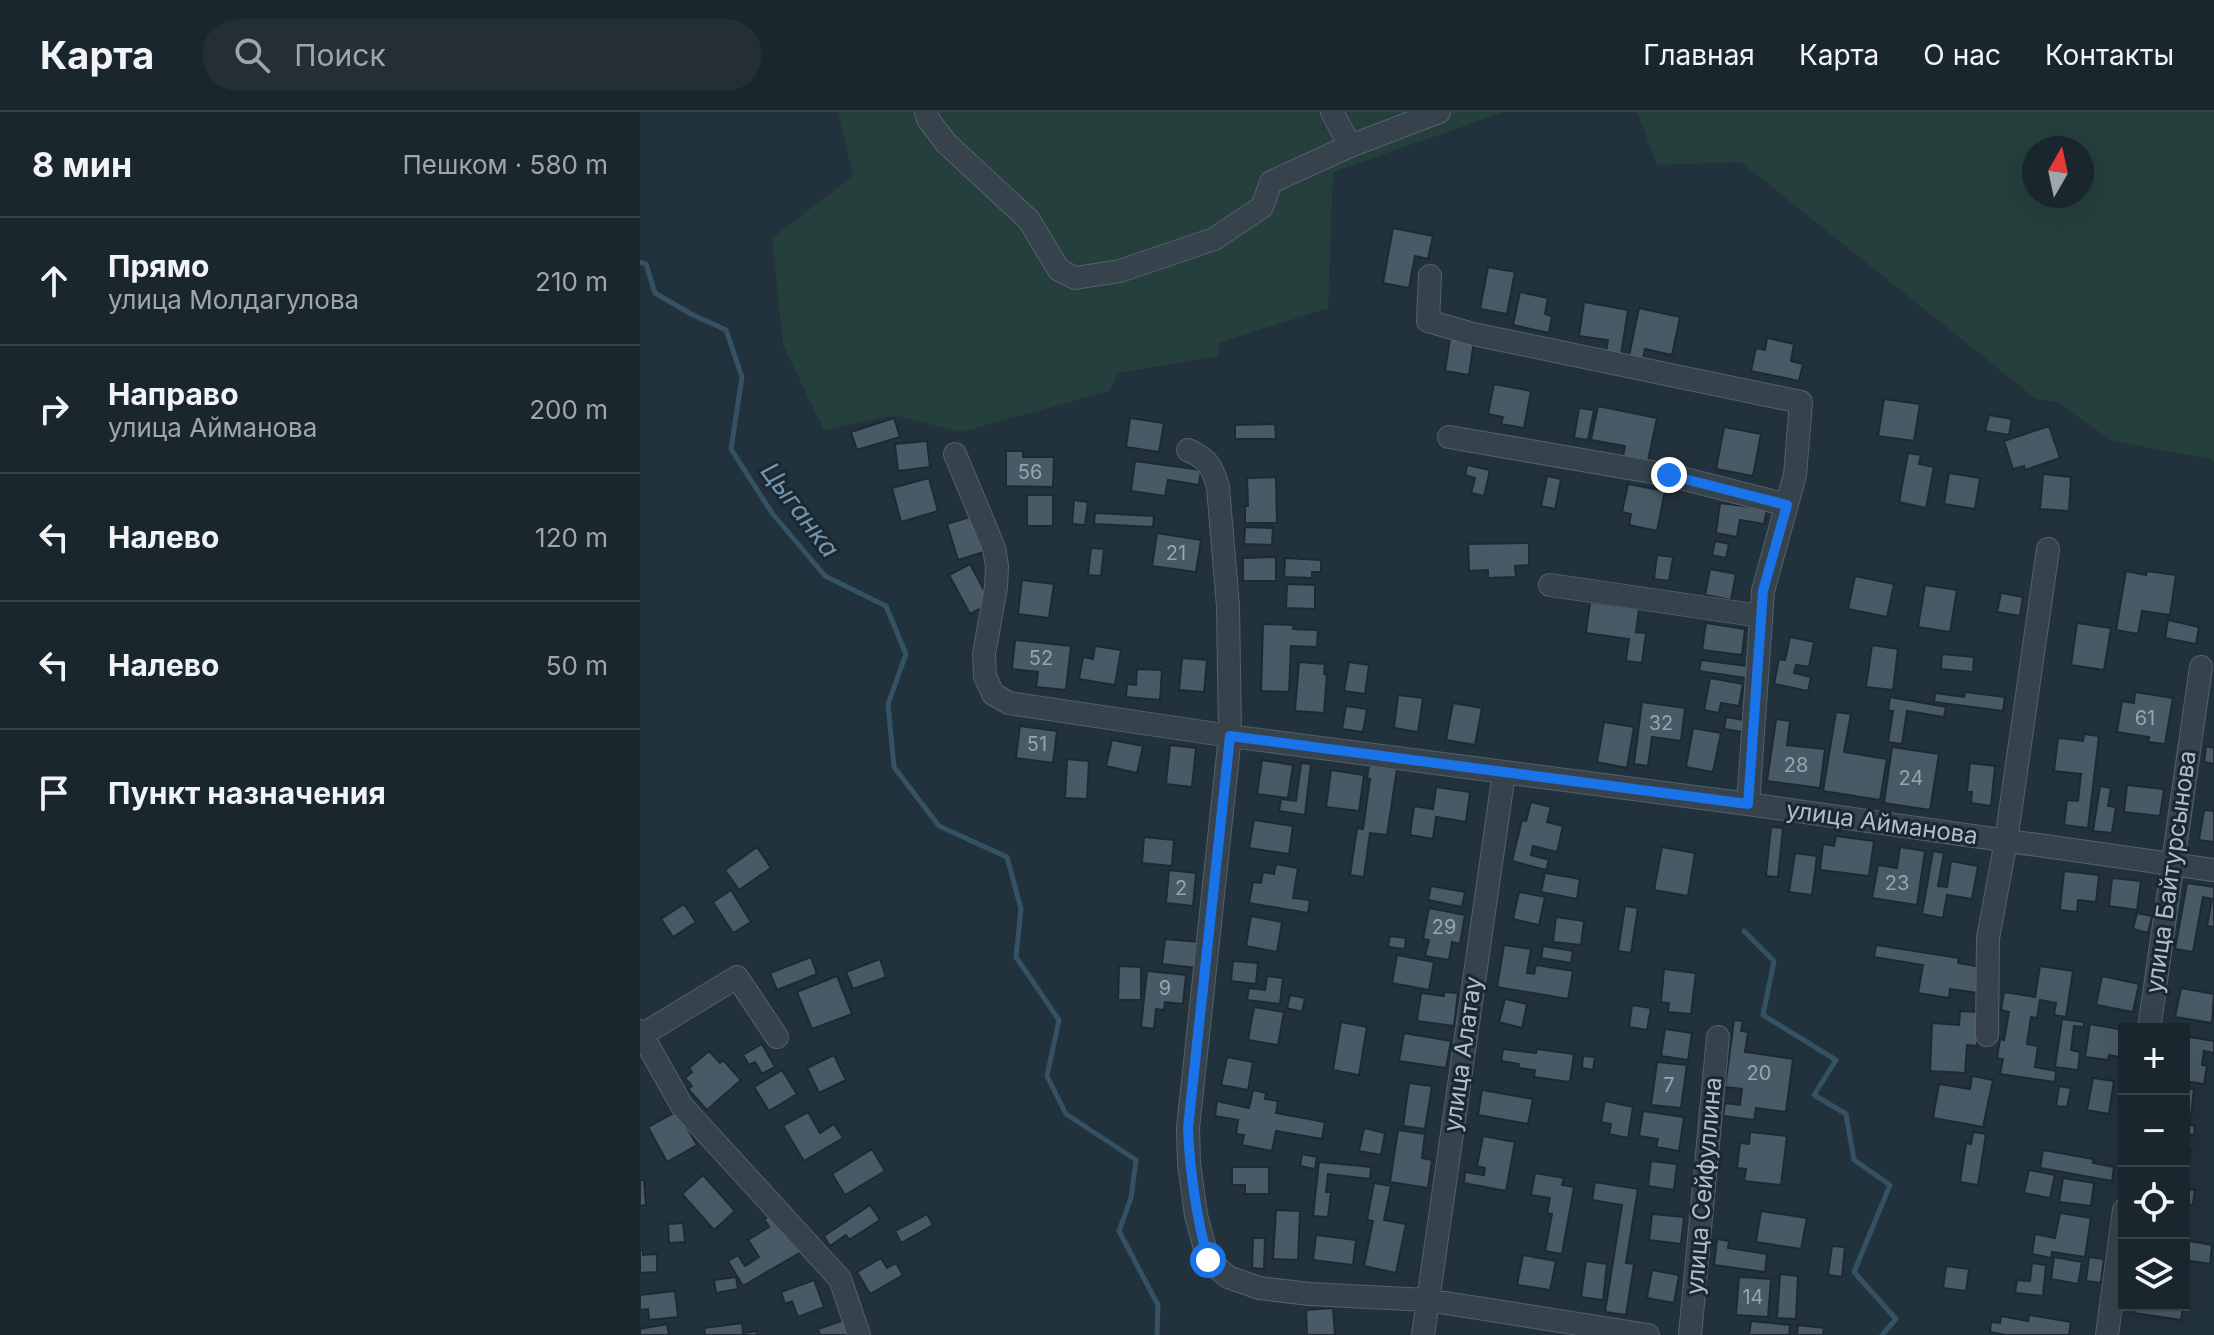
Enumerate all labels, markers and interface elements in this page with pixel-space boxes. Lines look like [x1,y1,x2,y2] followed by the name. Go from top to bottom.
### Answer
[202,19,762,91] search box
[40,32,154,78] text: Карта
[230,33,274,77] icon: search
[294,37,386,73] text: Поиск
[1643,38,1755,72] text: Главная
[1799,38,1879,72] text: Карта
[1923,38,2001,72] text: О нас
[2045,38,2174,72] text: Контакты
[2022,136,2094,208] north arrow
[32,144,132,185] text: 8 мин
[403,149,608,180] text: Пешком · 580 m
[108,248,209,284] text: Прямо
[32,259,76,303] icon: ahead
[535,266,608,297] text: 210 m
[108,284,359,315] text: улица Молдагулова
[108,376,239,412] text: Направо
[32,387,76,431] icon: right
[529,394,608,425] text: 200 m
[108,412,317,443] text: улица Айманова
[755,456,846,563] water label: Цыганка
[1651,457,1687,493] route end
[1018,460,1042,484] house number: 56
[32,515,76,559] icon: left
[108,519,220,555] text: Налево
[535,522,608,553] text: 120 m
[1166,541,1186,565] house number: 21
[32,643,76,687] icon: left
[1029,646,1053,670] house number: 52
[108,647,220,683] text: Налево
[546,650,608,681] text: 50 m
[2135,706,2155,730] house number: 61
[1649,711,1673,735] house number: 32
[1027,732,1047,756] house number: 51
[2139,749,2202,995] street label: улица Байтурсынова
[1784,753,1808,777] house number: 28
[1899,766,1923,790] house number: 24
[32,771,76,815] icon: arrive
[108,775,386,811] text: Пункт назначения
[1784,795,1980,850] street label: улица Айманова
[1885,871,1909,895] house number: 23
[1175,876,1187,900] house number: 2
[1432,915,1456,939] house number: 29
[1437,974,1488,1133] street label: улица Алатау
[1159,976,1171,1000] house number: 9
[2118,1023,2190,1311] map controls
[2118,1023,2190,1095] button: +
[1747,1061,1771,1085] house number: 20
[1663,1073,1675,1097] house number: 7
[1680,1076,1727,1296] street label: улица Сейфуллина
[2118,1095,2190,1167] button: −
[2118,1167,2190,1239] button: locate
[2118,1239,2190,1311] button: layers
[1190,1242,1226,1278] route start
[1742,1285,1764,1309] house number: 14

